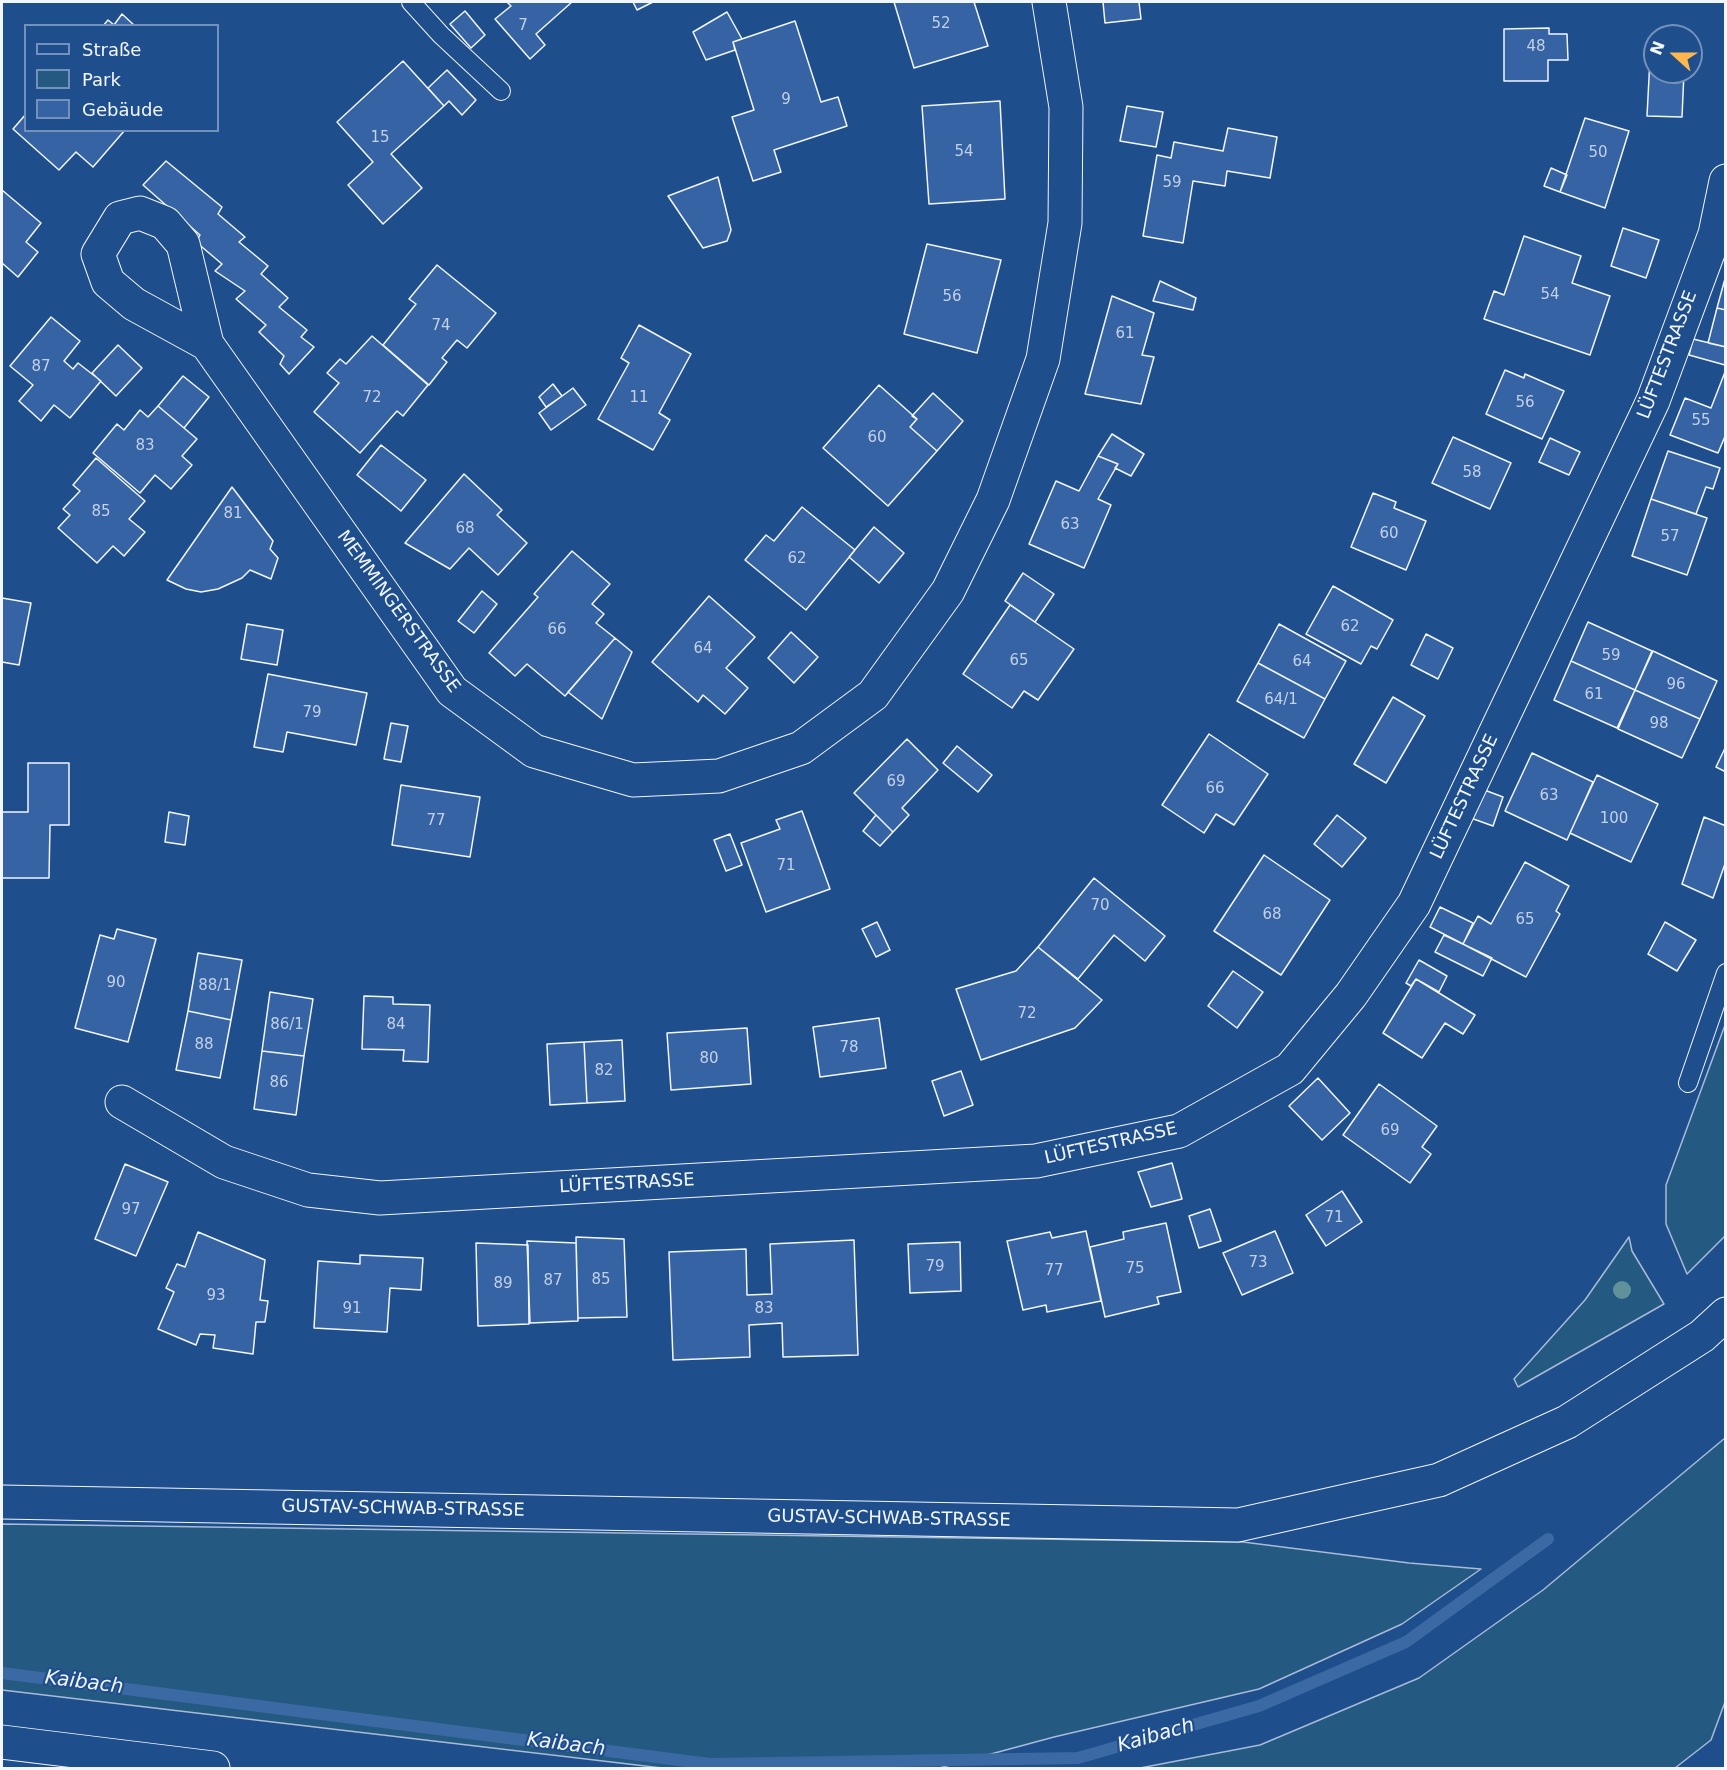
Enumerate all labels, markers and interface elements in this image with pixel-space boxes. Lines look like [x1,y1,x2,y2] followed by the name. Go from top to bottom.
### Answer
[931,15,951,33] house number: 52
[518,17,528,35] house number: 7
[24,24,219,132] legend
[1643,24,1703,84] north arrow
[1526,38,1546,56] house number: 48
[1646,38,1669,58] text: N
[82,39,141,60] text: Straße
[82,69,121,90] text: Park
[781,91,791,109] house number: 9
[82,99,163,120] text: Gebäude
[370,129,390,147] house number: 15
[954,143,974,161] house number: 54
[1588,144,1608,162] house number: 50
[1162,174,1182,192] house number: 59
[1540,286,1560,304] house number: 54
[942,288,962,306] house number: 56
[1634,288,1702,422] street label: LÜFTESTRASSE
[431,317,451,335] house number: 74
[1115,325,1135,343] house number: 61
[31,358,51,376] house number: 87
[362,389,382,407] house number: 72
[629,389,649,407] house number: 11
[1515,394,1535,412] house number: 56
[1691,412,1711,430] house number: 55
[867,429,887,447] house number: 60
[135,437,155,455] house number: 83
[1462,464,1482,482] house number: 58
[91,503,111,521] house number: 85
[223,505,243,523] house number: 81
[1060,516,1080,534] house number: 63
[455,520,475,538] house number: 68
[1379,525,1399,543] house number: 60
[332,527,464,697] street label: MEMMINGERSTRASSE
[1660,528,1680,546] house number: 57
[787,550,807,568] house number: 62
[1340,618,1360,636] house number: 62
[547,621,567,639] house number: 66
[693,640,713,658] house number: 64
[1601,647,1621,665] house number: 59
[1009,652,1029,670] house number: 65
[1292,653,1312,671] house number: 64
[1666,676,1686,694] house number: 96
[1584,686,1604,704] house number: 61
[1264,691,1298,709] house number: 64/1
[302,704,322,722] house number: 79
[1649,715,1669,733] house number: 98
[1427,731,1503,863] street label: LÜFTESTRASSE
[886,773,906,791] house number: 69
[1205,780,1225,798] house number: 66
[1539,787,1559,805] house number: 63
[1600,810,1628,828] house number: 100
[426,812,446,830] house number: 77
[776,857,796,875] house number: 71
[1090,897,1110,915] house number: 70
[1262,906,1282,924] house number: 68
[1515,911,1535,929] house number: 65
[106,974,126,992] house number: 90
[198,977,232,995] house number: 88/1
[1017,1005,1037,1023] house number: 72
[270,1016,304,1034] house number: 86/1
[386,1016,406,1034] house number: 84
[194,1036,214,1054] house number: 88
[839,1039,859,1057] house number: 78
[699,1050,719,1068] house number: 80
[594,1062,614,1080] house number: 82
[269,1074,289,1092] house number: 86
[1043,1118,1179,1170] street label: LÜFTESTRASSE
[1380,1122,1400,1140] house number: 69
[559,1170,695,1198] street label: LÜFTESTRASSE
[121,1201,141,1219] house number: 97
[1324,1209,1344,1227] house number: 71
[1248,1254,1268,1272] house number: 73
[925,1258,945,1276] house number: 79
[1125,1260,1145,1278] house number: 75
[1044,1262,1064,1280] house number: 77
[591,1271,611,1289] house number: 85
[543,1272,563,1290] house number: 87
[493,1275,513,1293] house number: 89
[206,1287,226,1305] house number: 93
[342,1300,362,1318] house number: 91
[754,1300,774,1318] house number: 83
[281,1496,525,1522] street label: GUSTAV-SCHWAB-STRASSE
[767,1506,1011,1532] street label: GUSTAV-SCHWAB-STRASSE
[43,1666,125,1700] water label: Kaibach
[1115,1714,1197,1758] water label: Kaibach
[525,1728,607,1762] water label: Kaibach

